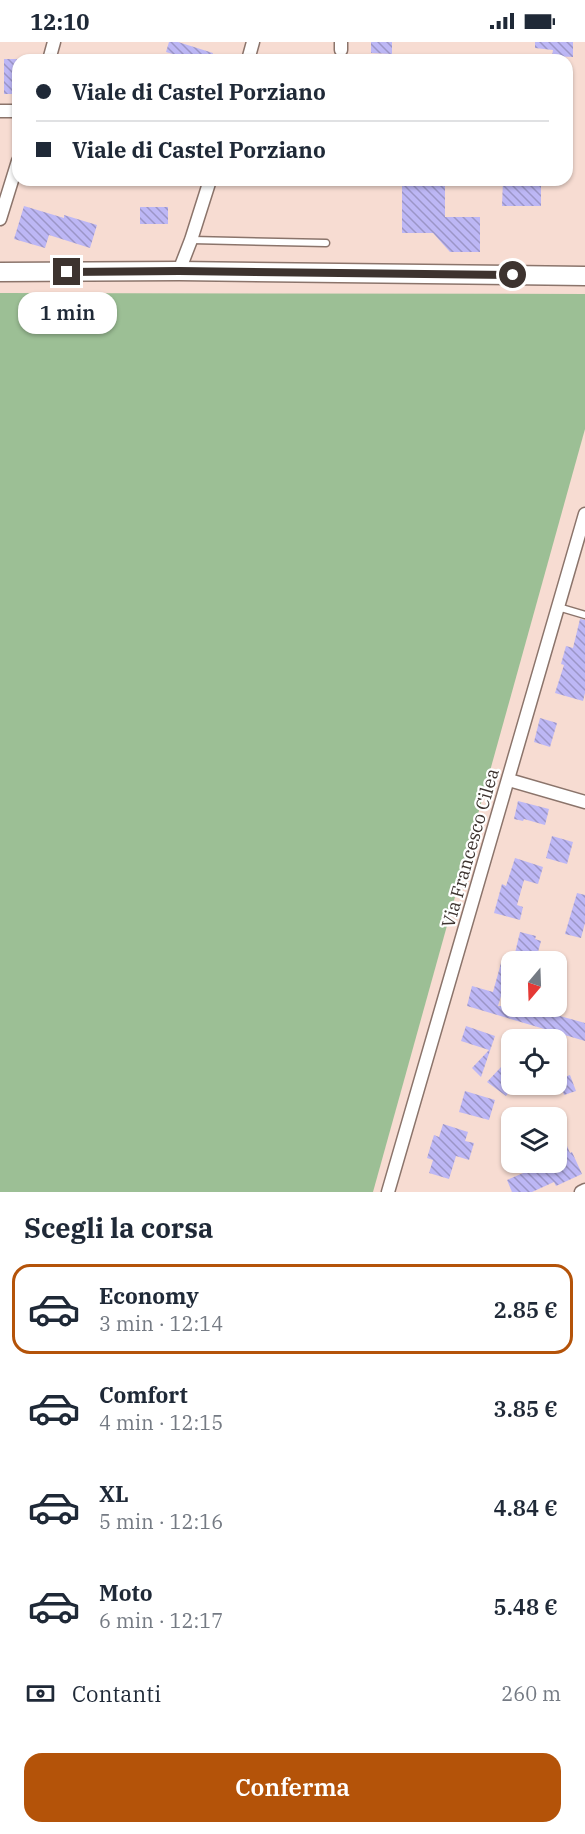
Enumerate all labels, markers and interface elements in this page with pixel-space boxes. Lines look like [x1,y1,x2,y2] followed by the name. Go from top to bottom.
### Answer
[30,7,89,36] text: 12:10
[72,77,326,106] text: Viale di Castel Porziano
[72,135,326,164] text: Viale di Castel Porziano
[53,258,80,285] route end
[499,261,526,288] route start
[17,293,116,335] callout: 1 min
[40,299,95,326] text: 1 min
[436,765,504,930] street label: Via Francesco Cilea
[501,951,567,1017] north arrow
[501,951,567,1173] map controls
[501,1029,567,1095] button: locate
[501,1107,567,1173] button: layers
[24,1210,213,1245] text: Scegli la corsa
[99,1281,199,1310] text: Economy
[27,1282,81,1336] icon: car
[494,1295,558,1324] text: 2.85 €
[99,1310,223,1337] text: 3 min · 12:14
[99,1380,188,1409] text: Comfort
[27,1381,81,1435] icon: car
[494,1394,558,1423] text: 3.85 €
[99,1409,223,1436] text: 4 min · 12:15
[99,1479,129,1508] text: XL
[27,1480,81,1534] icon: car
[494,1493,558,1522] text: 4.84 €
[99,1508,223,1535] text: 5 min · 12:16
[99,1578,153,1607] text: Moto
[27,1579,81,1633] icon: car
[494,1592,558,1621] text: 5.48 €
[99,1607,223,1634] text: 6 min · 12:17
[24,1677,57,1710] icon: cash
[72,1679,161,1708] text: Contanti
[501,1680,561,1707] text: 260 m
[24,1753,561,1822] button: Conferma

